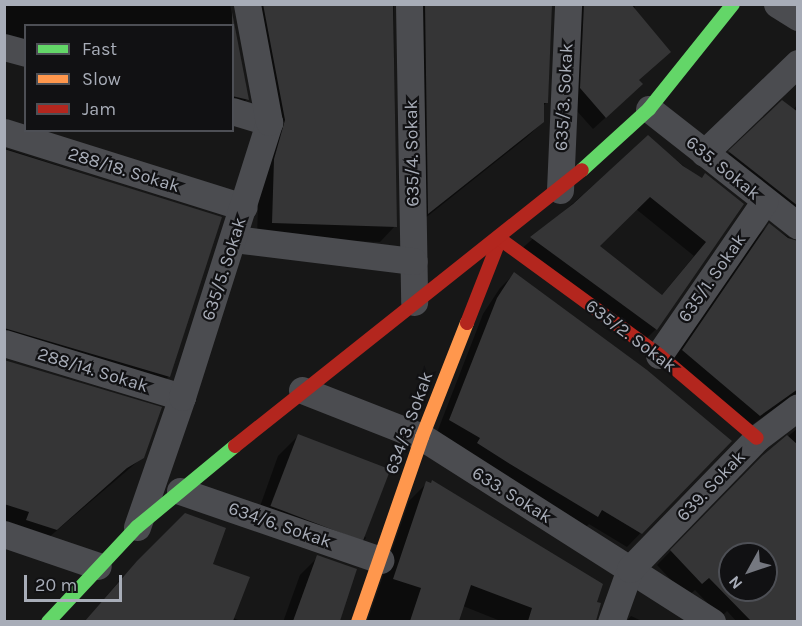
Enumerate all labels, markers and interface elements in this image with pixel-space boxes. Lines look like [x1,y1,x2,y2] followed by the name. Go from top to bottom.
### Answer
[24,24,234,132] legend
[82,38,117,60] text: Fast
[550,43,578,151] street label: 635/3. Sokak
[82,68,121,90] text: Slow
[82,98,116,120] text: Jam
[400,99,424,207] street label: 635/4. Sokak
[681,131,765,205] street label: 635. Sokak
[66,143,182,197] street label: 288/18. Sokak
[197,215,251,323] street label: 635/5. Sokak
[674,230,750,326] street label: 635/1. Sokak
[581,295,681,377] street label: 635/2. Sokak
[35,343,151,397] street label: 288/14. Sokak
[380,369,438,477] street label: 634/3. Sokak
[672,446,750,526] street label: 639. Sokak
[468,462,556,528] street label: 633. Sokak
[226,497,334,553] street label: 634/6. Sokak
[718,542,778,602] north arrow
[27,563,124,601] scale bar
[724,572,746,593] text: N
[35,574,77,596] text: 20 m

